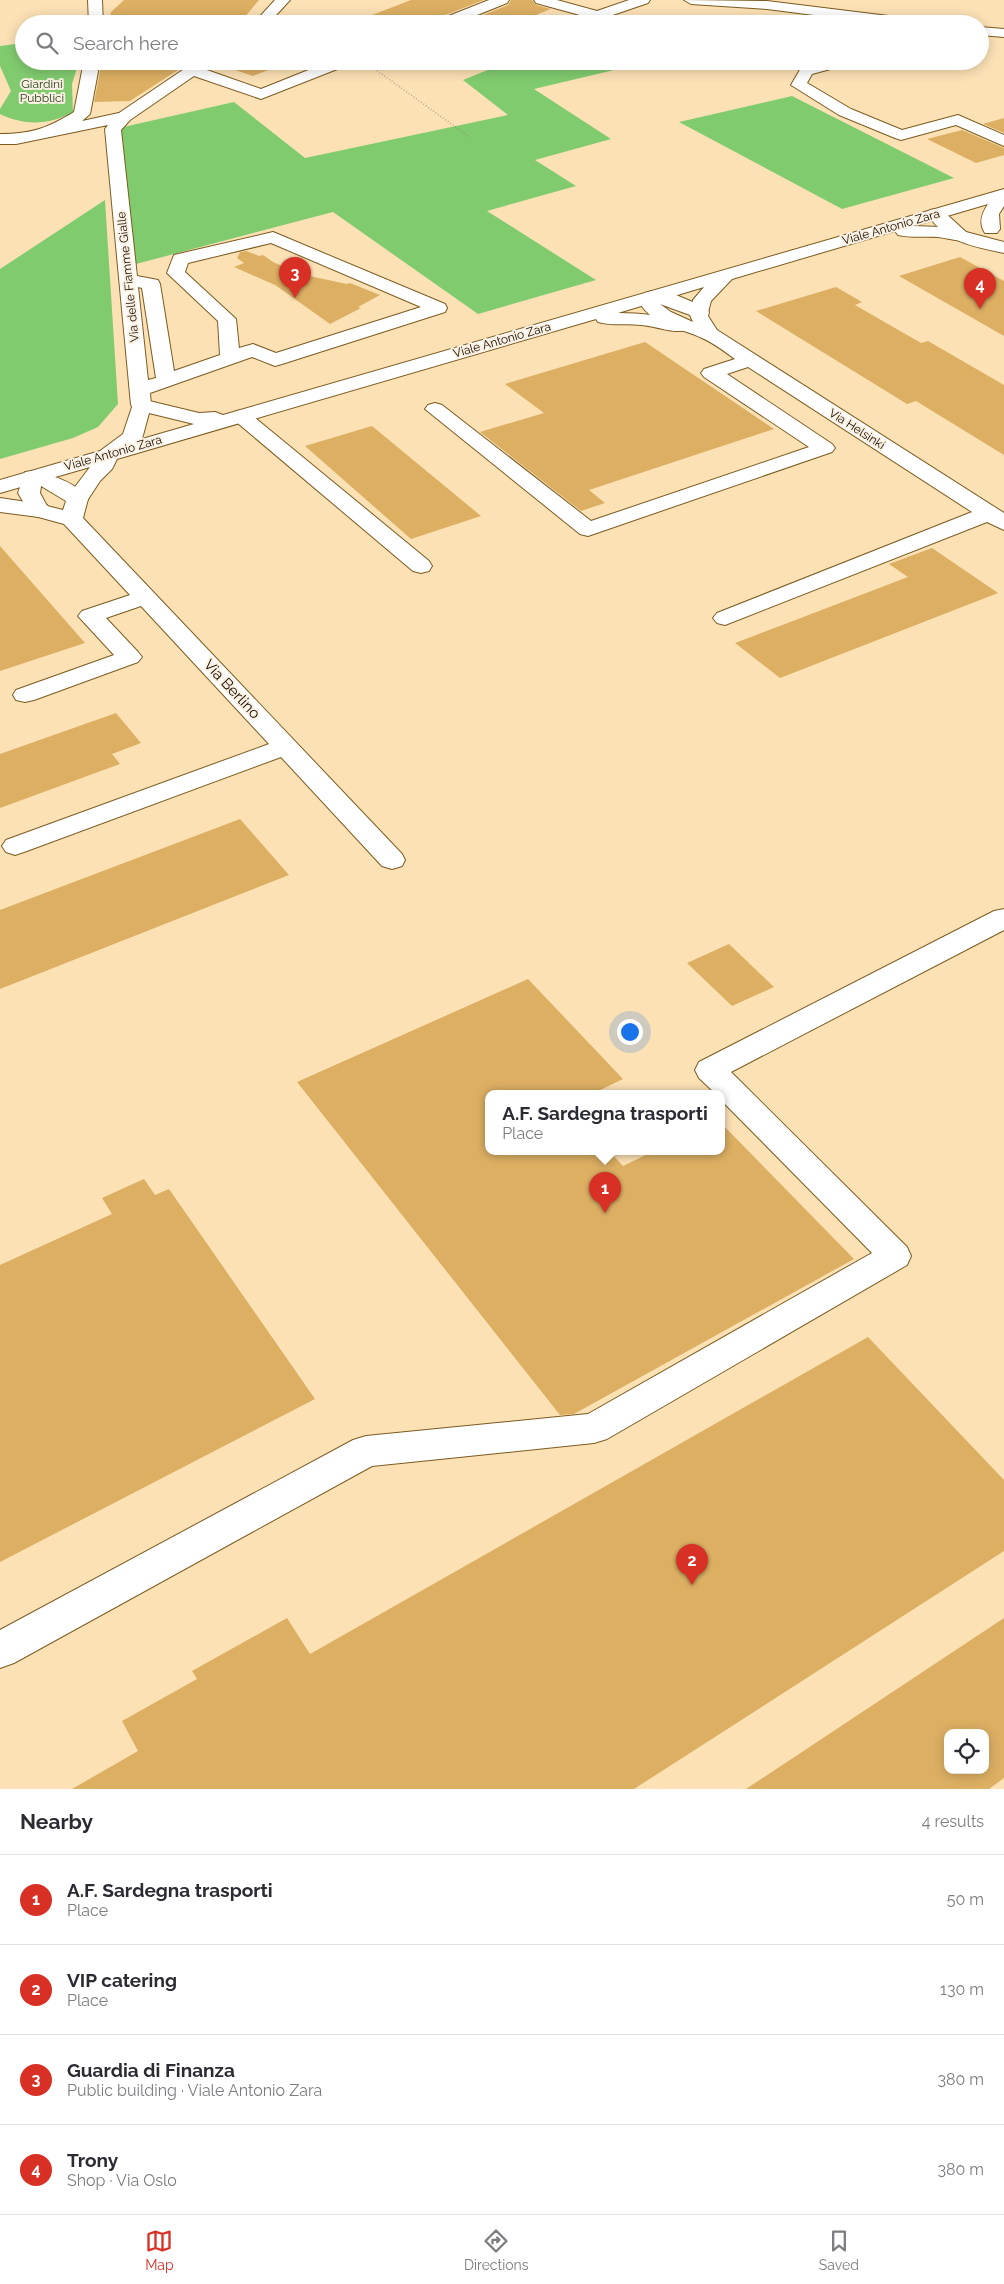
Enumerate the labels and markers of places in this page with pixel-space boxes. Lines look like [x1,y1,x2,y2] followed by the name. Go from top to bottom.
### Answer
[279,257,311,298] pin: 3
[964,268,996,309] pin: 4
[589,1172,621,1213] pin: 1
[676,1544,708,1585] pin: 2

